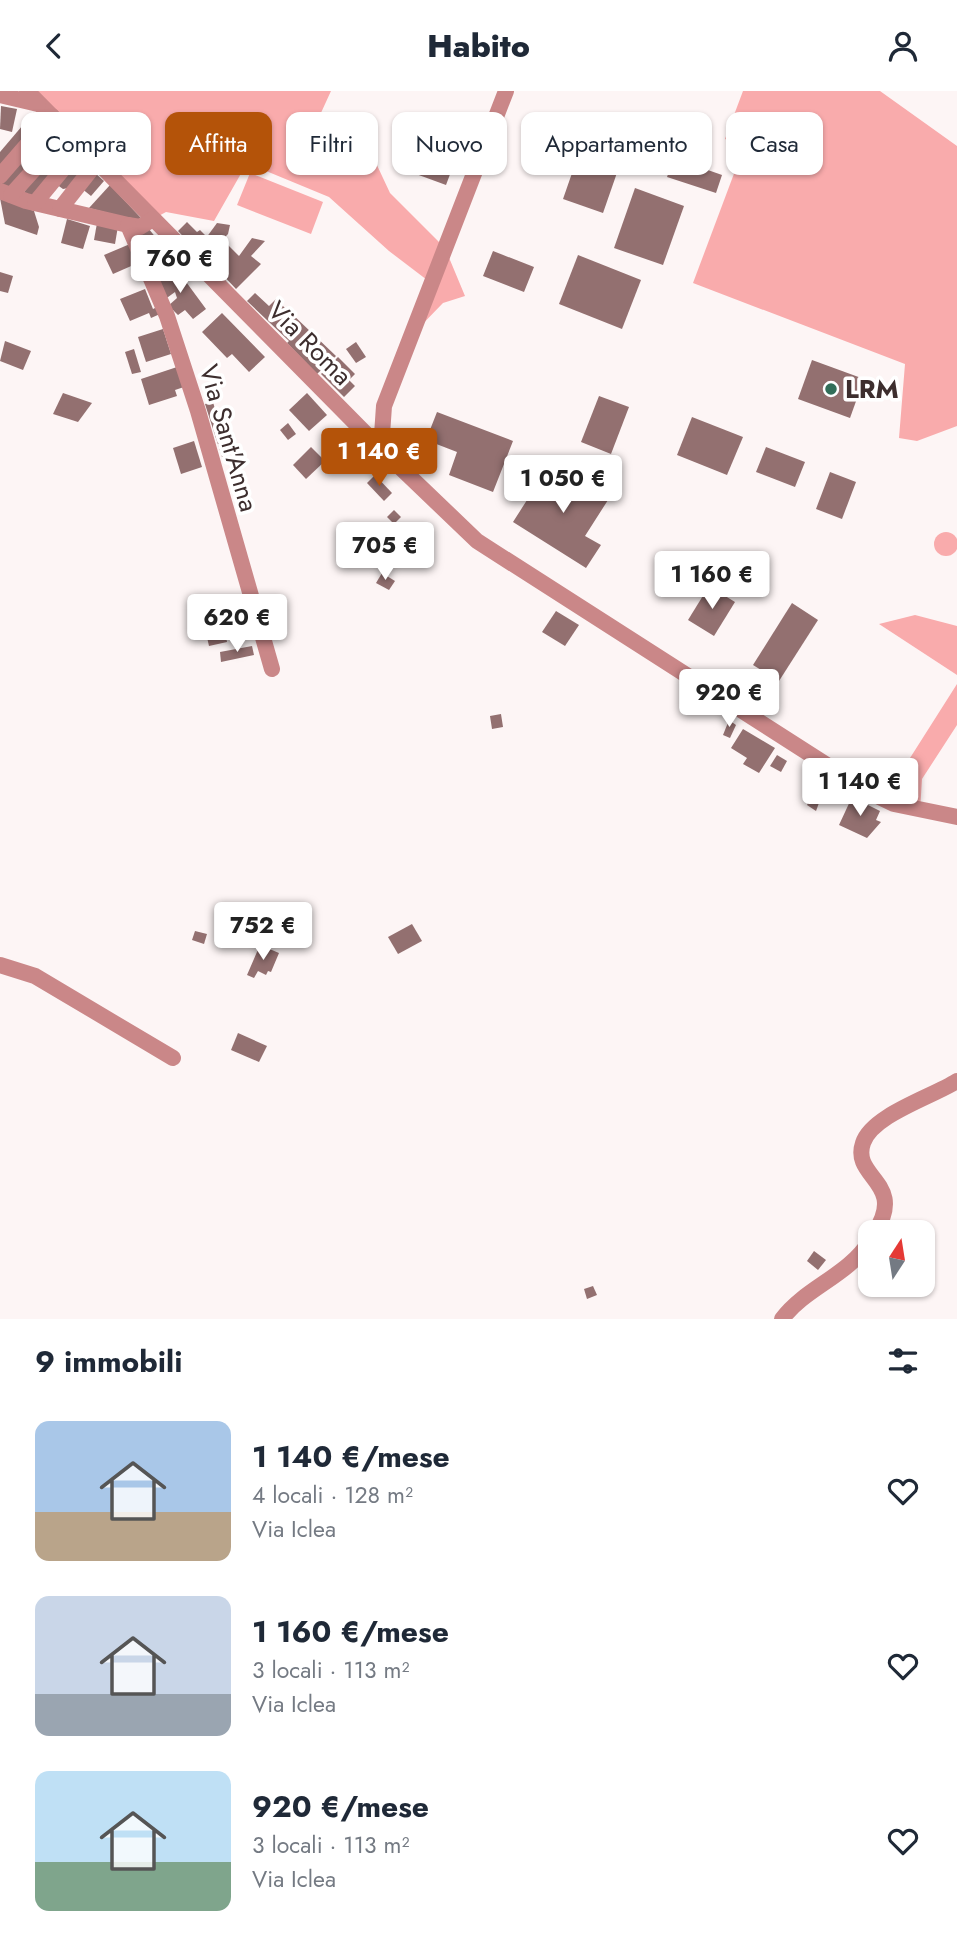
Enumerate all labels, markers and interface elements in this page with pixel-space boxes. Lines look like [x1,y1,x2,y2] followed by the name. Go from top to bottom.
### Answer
[427,23,530,69] text: Habito
[35,27,73,65] icon: back
[884,27,922,65] icon: person
[21,112,151,175] chip: Compra
[165,112,272,175] chip: Affitta
[286,112,378,175] chip: Filtri
[392,112,507,175] chip: Nuovo
[521,112,712,175] chip: Appartamento
[726,112,823,175] chip: Casa
[131,235,229,295] pin: 760 €
[147,241,213,275] text: 760 €
[259,292,361,394] street label: Via Roma
[190,360,268,516] street label: Via Sant'Anna
[845,370,899,408] place label: LRM
[823,381,839,397] marker: LRM
[314,429,444,488] pin: 1 140 €
[337,434,421,468] text: 1 140 €
[498,455,628,515] pin: 1 050 €
[520,461,606,495] text: 1 050 €
[336,523,434,582] pin: 705 €
[352,528,418,562] text: 705 €
[647,552,777,611] pin: 1 160 €
[671,557,753,591] text: 1 160 €
[188,595,286,654] pin: 620 €
[203,600,271,634] text: 620 €
[680,669,778,729] pin: 920 €
[695,675,763,709] text: 920 €
[795,759,925,818] pin: 1 140 €
[818,764,902,798] text: 1 140 €
[214,903,312,962] pin: 752 €
[230,908,296,942] text: 752 €
[858,1220,934,1297] north arrow
[858,1220,935,1297] map controls
[35,1340,182,1383] text: 9 immobili
[884,1342,922,1380] icon: filters
[252,1435,450,1478] text: 1 140 €/mese
[91,1449,175,1533] icon: home
[884,1472,922,1510] icon: heart
[252,1478,413,1512] text: 4 locali · 128 m²
[252,1512,336,1546] text: Via Iclea
[252,1610,449,1653] text: 1 160 €/mese
[91,1624,175,1708] icon: home
[884,1647,922,1685] icon: heart
[252,1653,409,1687] text: 3 locali · 113 m²
[252,1687,336,1721] text: Via Iclea
[252,1785,429,1828] text: 920 €/mese
[91,1799,175,1883] icon: home
[884,1822,922,1860] icon: heart
[252,1828,409,1862] text: 3 locali · 113 m²
[252,1862,336,1896] text: Via Iclea

